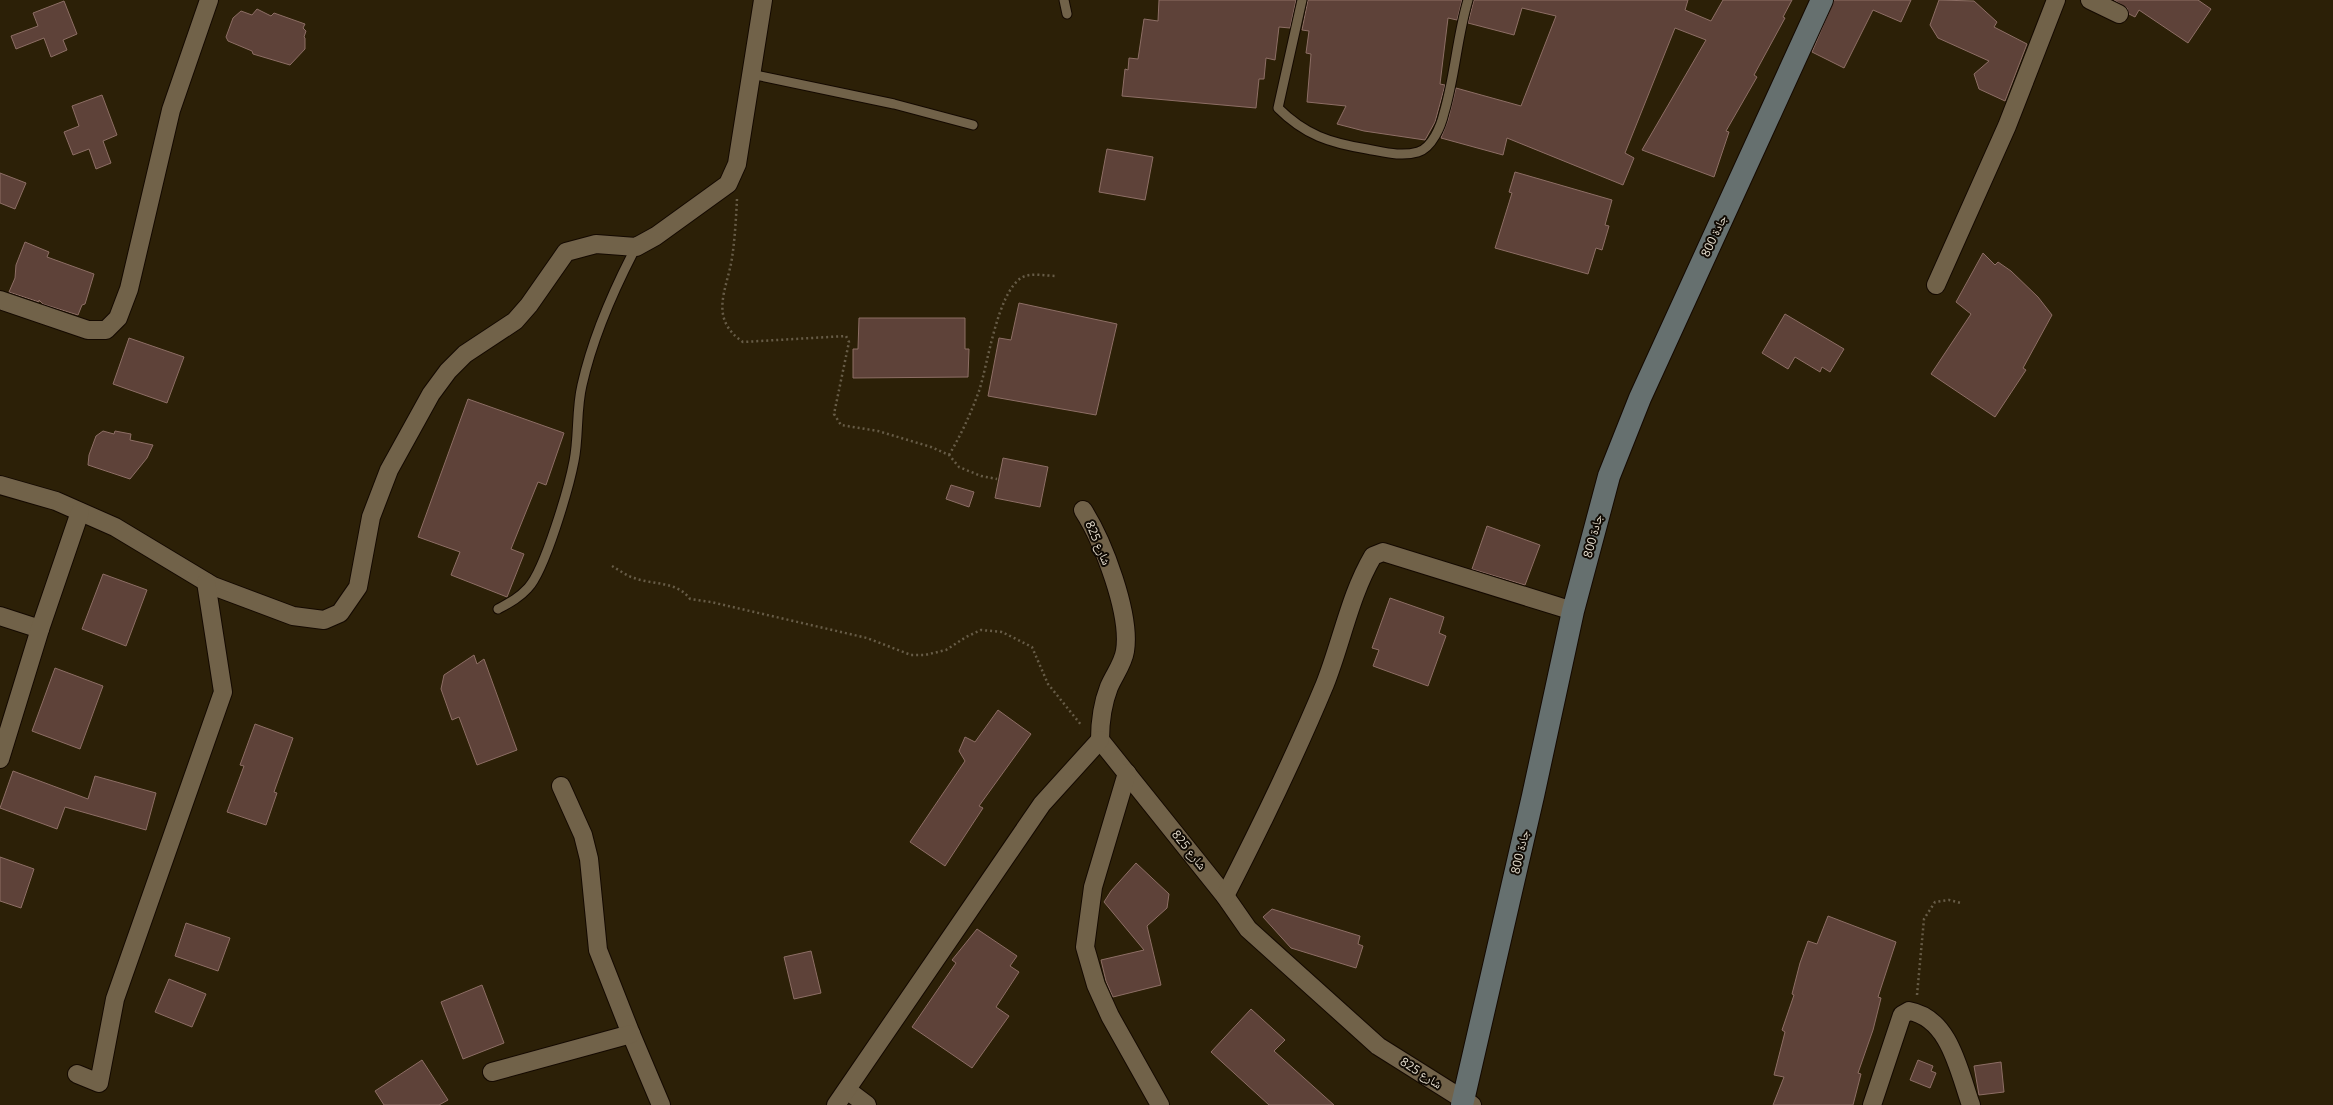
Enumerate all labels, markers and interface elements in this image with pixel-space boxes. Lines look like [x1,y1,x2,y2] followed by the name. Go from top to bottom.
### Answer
[1696,212,1731,259] street label: جادة 800
[1579,512,1607,559] street label: جادة 800
[1082,518,1115,568] street label: شارع 825
[1168,826,1211,873] street label: شارع 825
[1506,828,1533,875] street label: جادة 800
[1397,1053,1445,1092] street label: شارع 825

